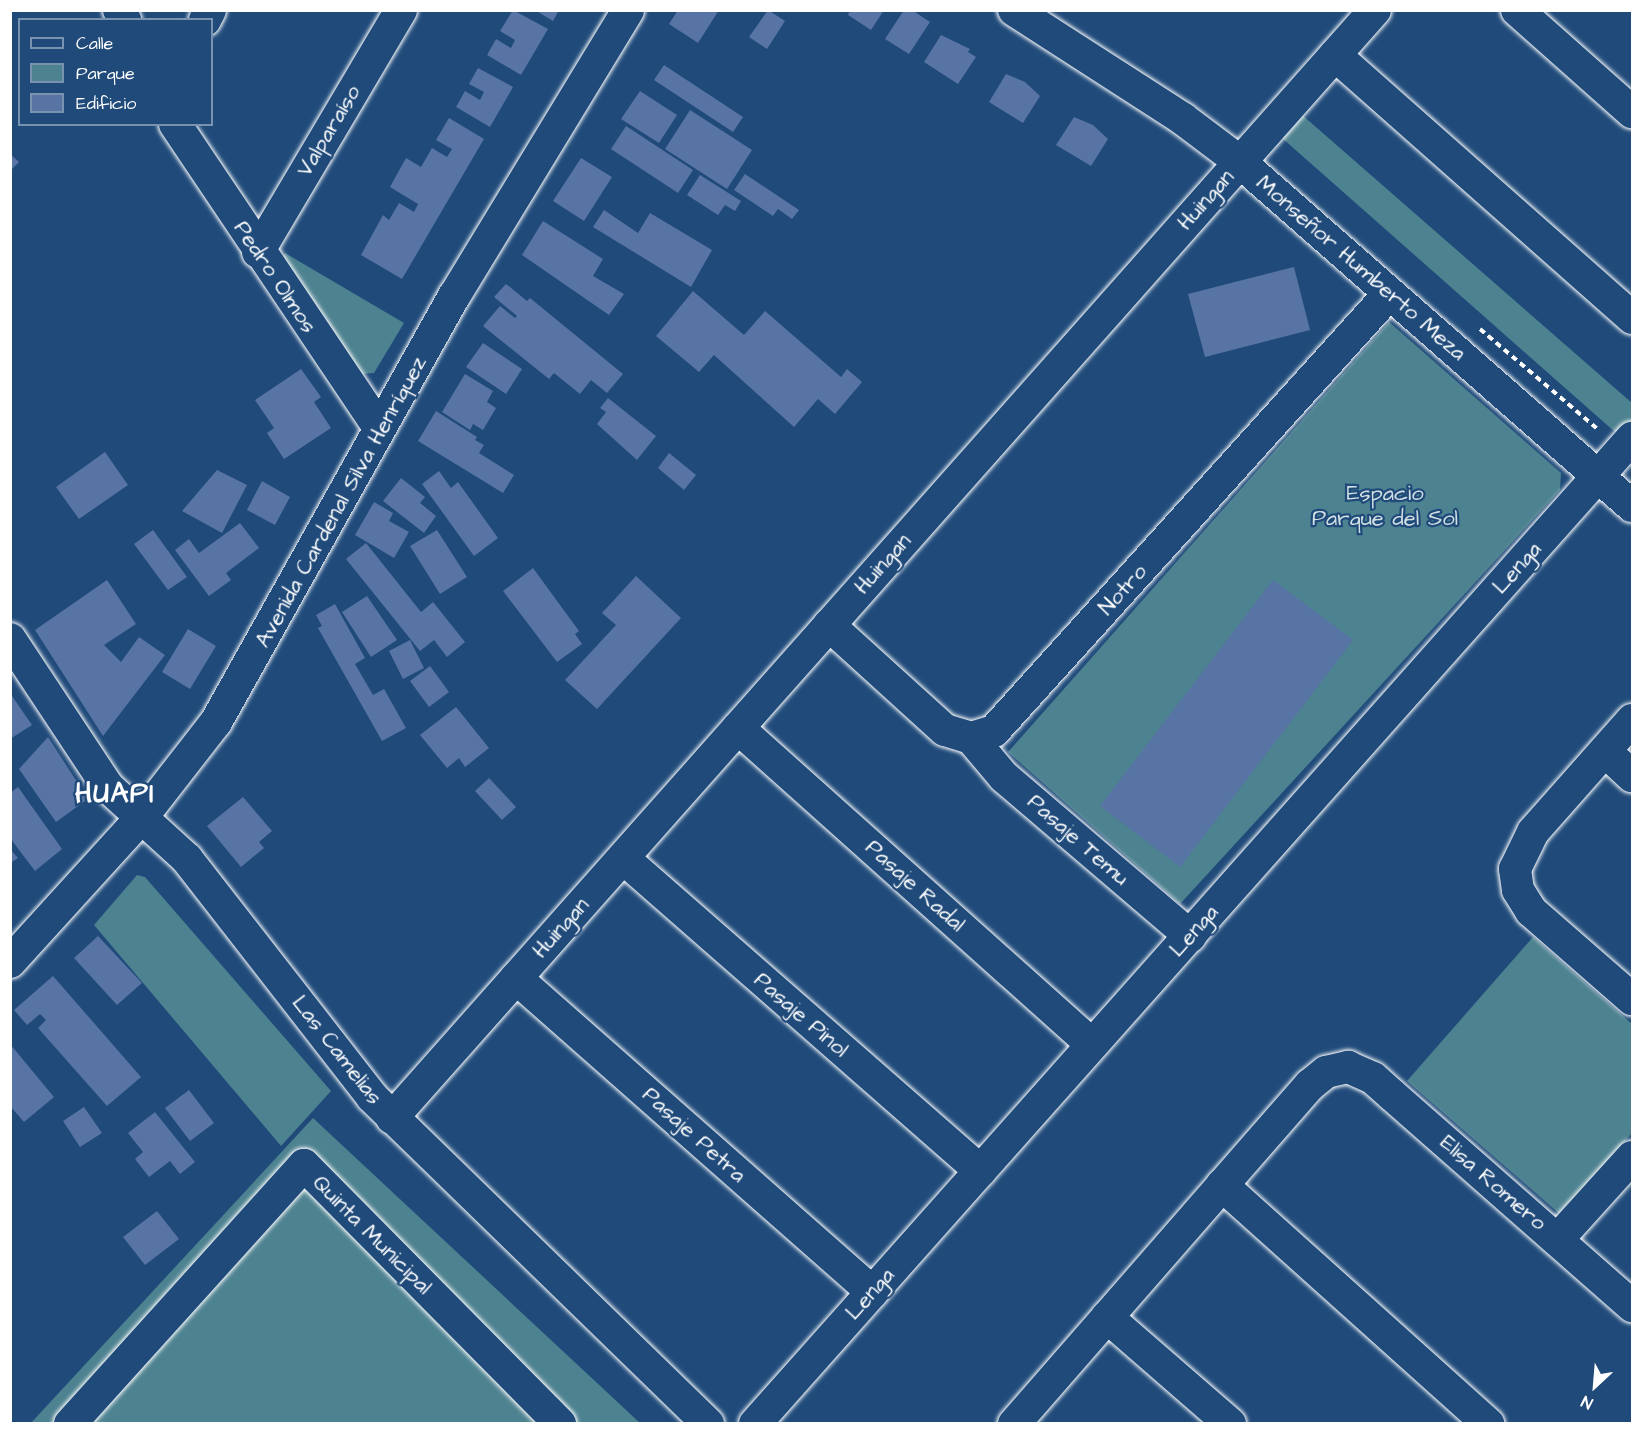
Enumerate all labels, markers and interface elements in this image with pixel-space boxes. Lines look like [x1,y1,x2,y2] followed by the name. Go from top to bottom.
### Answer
[18,18,213,126] legend
[76,31,113,56] text: Calle
[76,61,135,86] text: Parque
[291,81,367,181] street label: Valparaíso
[76,91,136,116] text: Edificio
[1172,164,1240,236] street label: Huingan
[1251,170,1471,366] street label: Monseñor Humberto Meza
[228,216,322,338] street label: Pedro Olmos
[250,352,432,652] street label: Avenida Cardenal Silva Henríquez
[1312,480,1458,532] park label: Espacio Parque del Sol
[849,528,917,600] street label: Huingan
[1487,537,1547,599] street label: Lenga
[1093,559,1153,621] street label: Notro
[75,777,155,811] district label: HUAPI
[1022,789,1134,891] street label: Pasaje Temu
[860,834,970,938] street label: Pasaje Radal
[527,892,595,964] street label: Huingan
[1164,900,1224,962] street label: Lenga
[748,967,854,1063] street label: Pasaje Pinol
[286,990,388,1110] street label: Las Camelias
[637,1082,751,1188] street label: Pasaje Petra
[1434,1130,1552,1236] street label: Elisa Romero
[307,1170,437,1300] street label: Quinta Municipal
[840,1263,900,1325] street label: Lenga
[1565,1356,1625,1416] north arrow
[1578,1390,1596,1414] text: N

